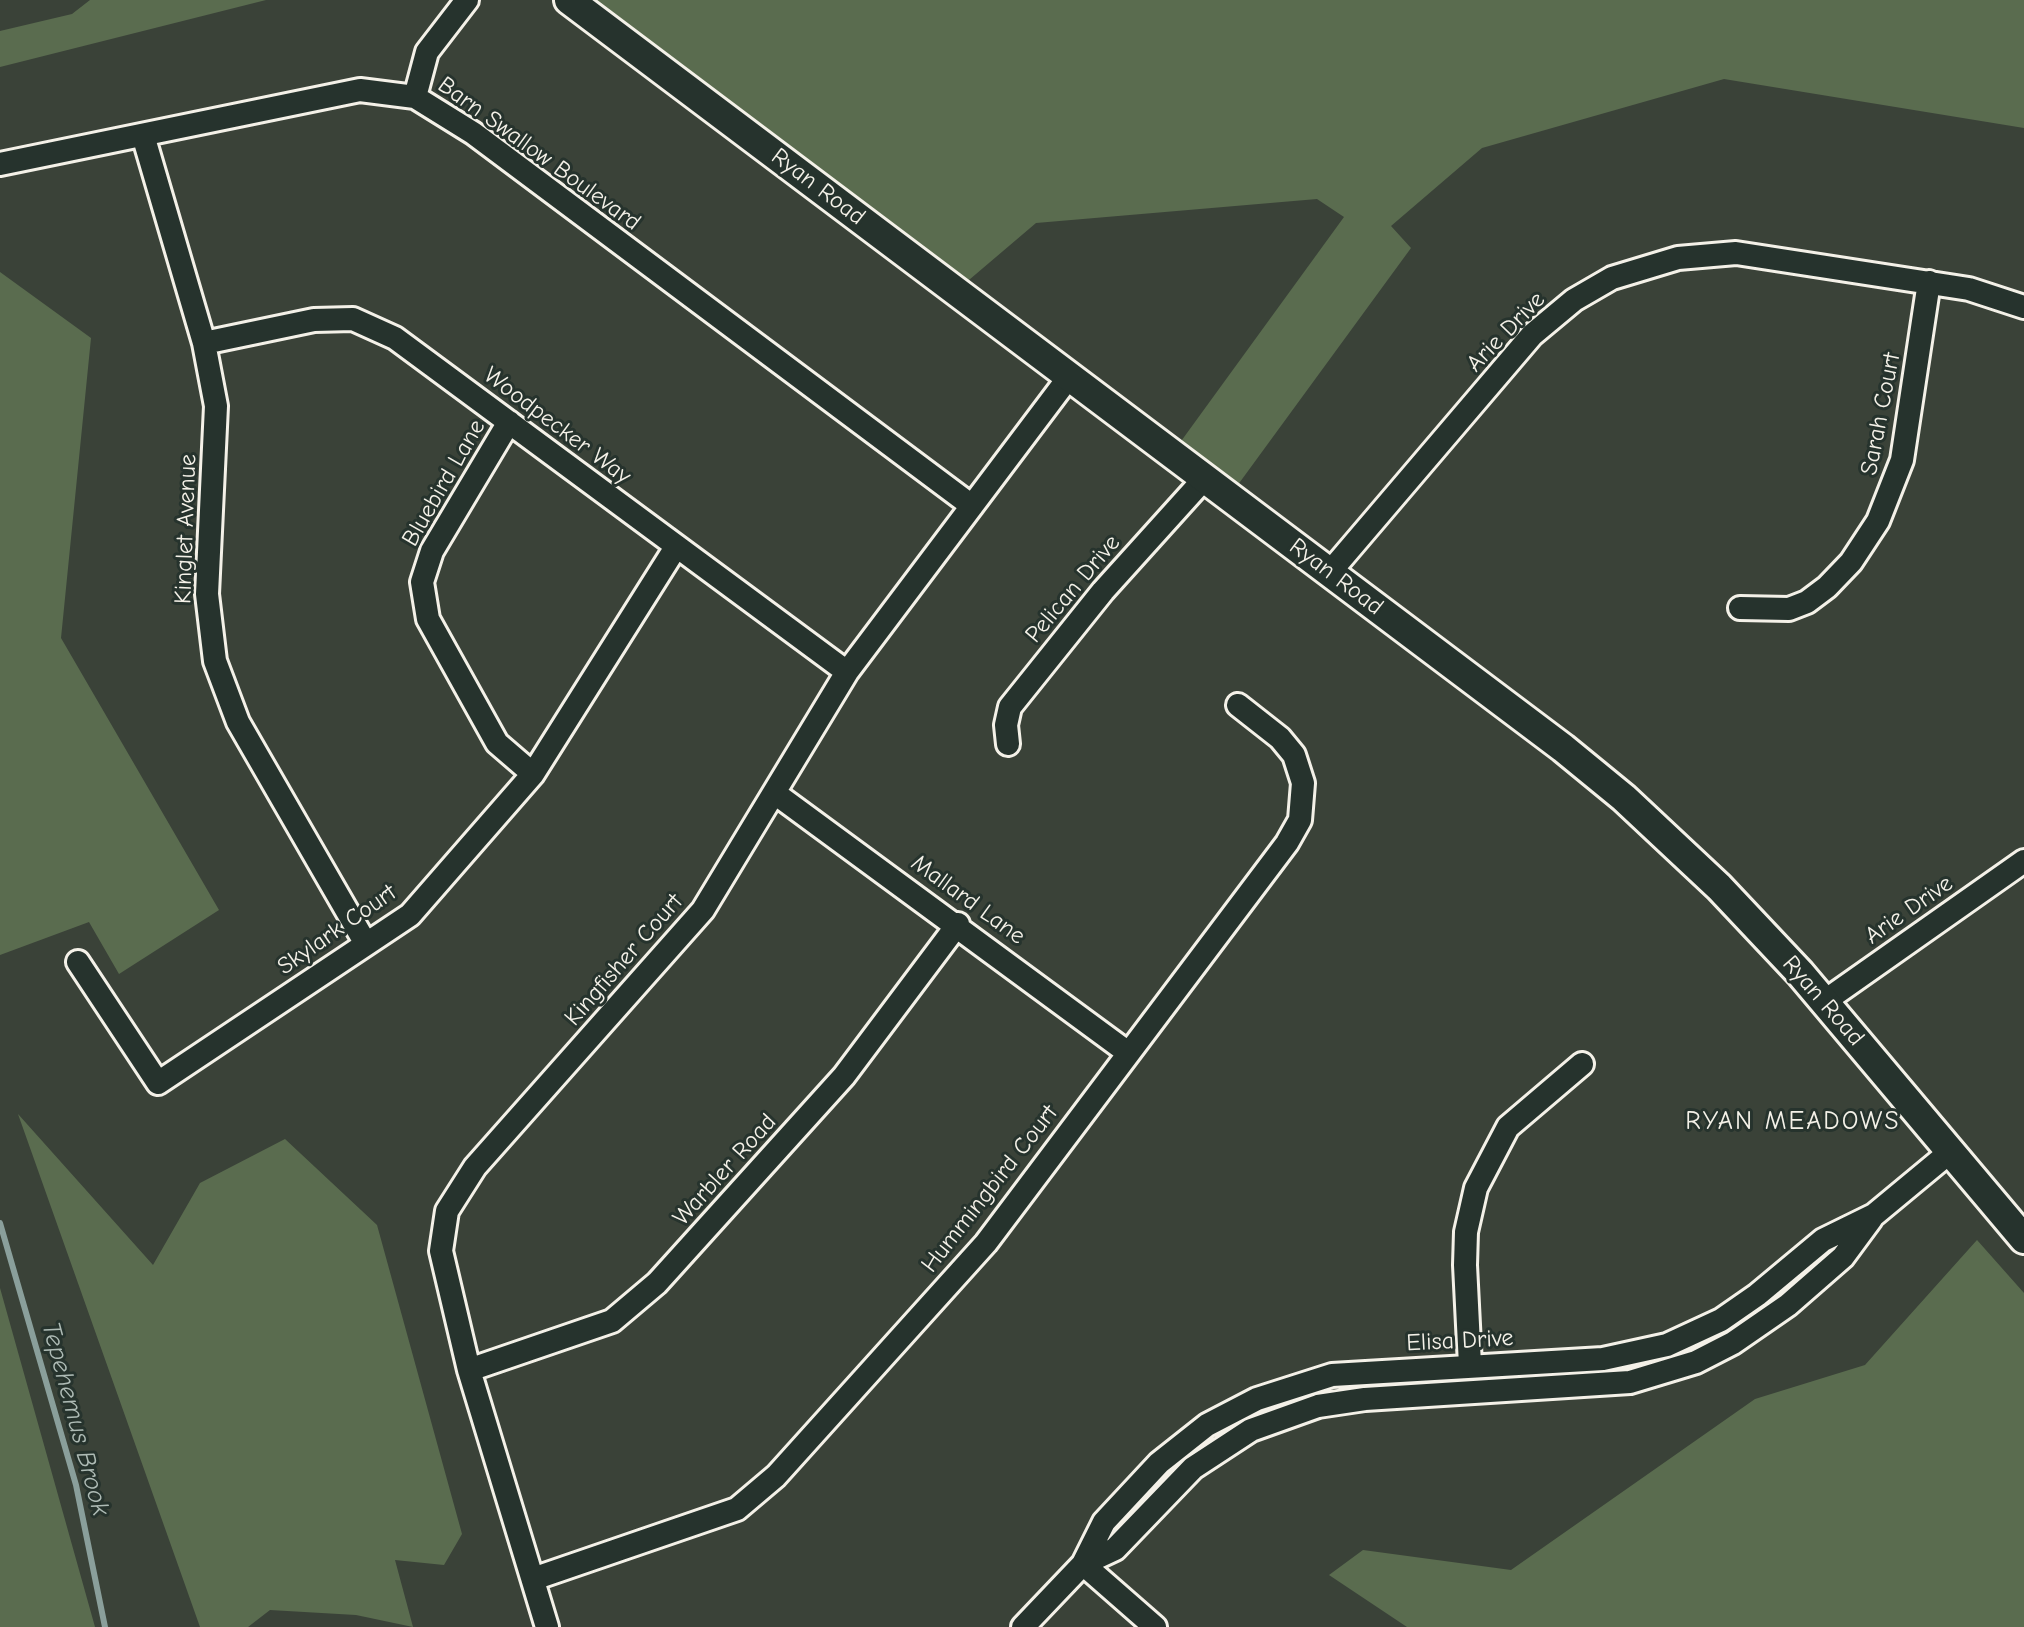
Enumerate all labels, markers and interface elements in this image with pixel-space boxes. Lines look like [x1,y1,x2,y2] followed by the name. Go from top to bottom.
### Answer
[432,71,646,237] street label: Barn Swallow Boulevard
[765,142,871,232] street label: Ryan Road
[1461,286,1551,378] street label: Arie Drive
[1855,350,1907,478] street label: Sarah Court
[478,361,636,491] street label: Woodpecker Way
[396,415,492,551] street label: Bluebird Lane
[169,453,203,605] street label: Kinglet Avenue
[1020,529,1126,649] street label: Pelican Drive
[1283,532,1389,622] street label: Ryan Road
[905,849,1031,951] street label: Mallard Lane
[1860,869,1958,951] street label: Arie Drive
[272,878,402,982] street label: Skylark Court
[559,888,689,1032] street label: Kingfisher Court
[1776,950,1870,1052] street label: Ryan Road
[916,1099,1064,1279] street label: Hummingbird Court
[1685,1106,1901,1138] district label: RYAN MEADOWS
[667,1108,783,1232] street label: Warbler Road
[34,1319,116,1519] water label: Tepehemus Brook
[1406,1324,1514,1358] street label: Elisa Drive

